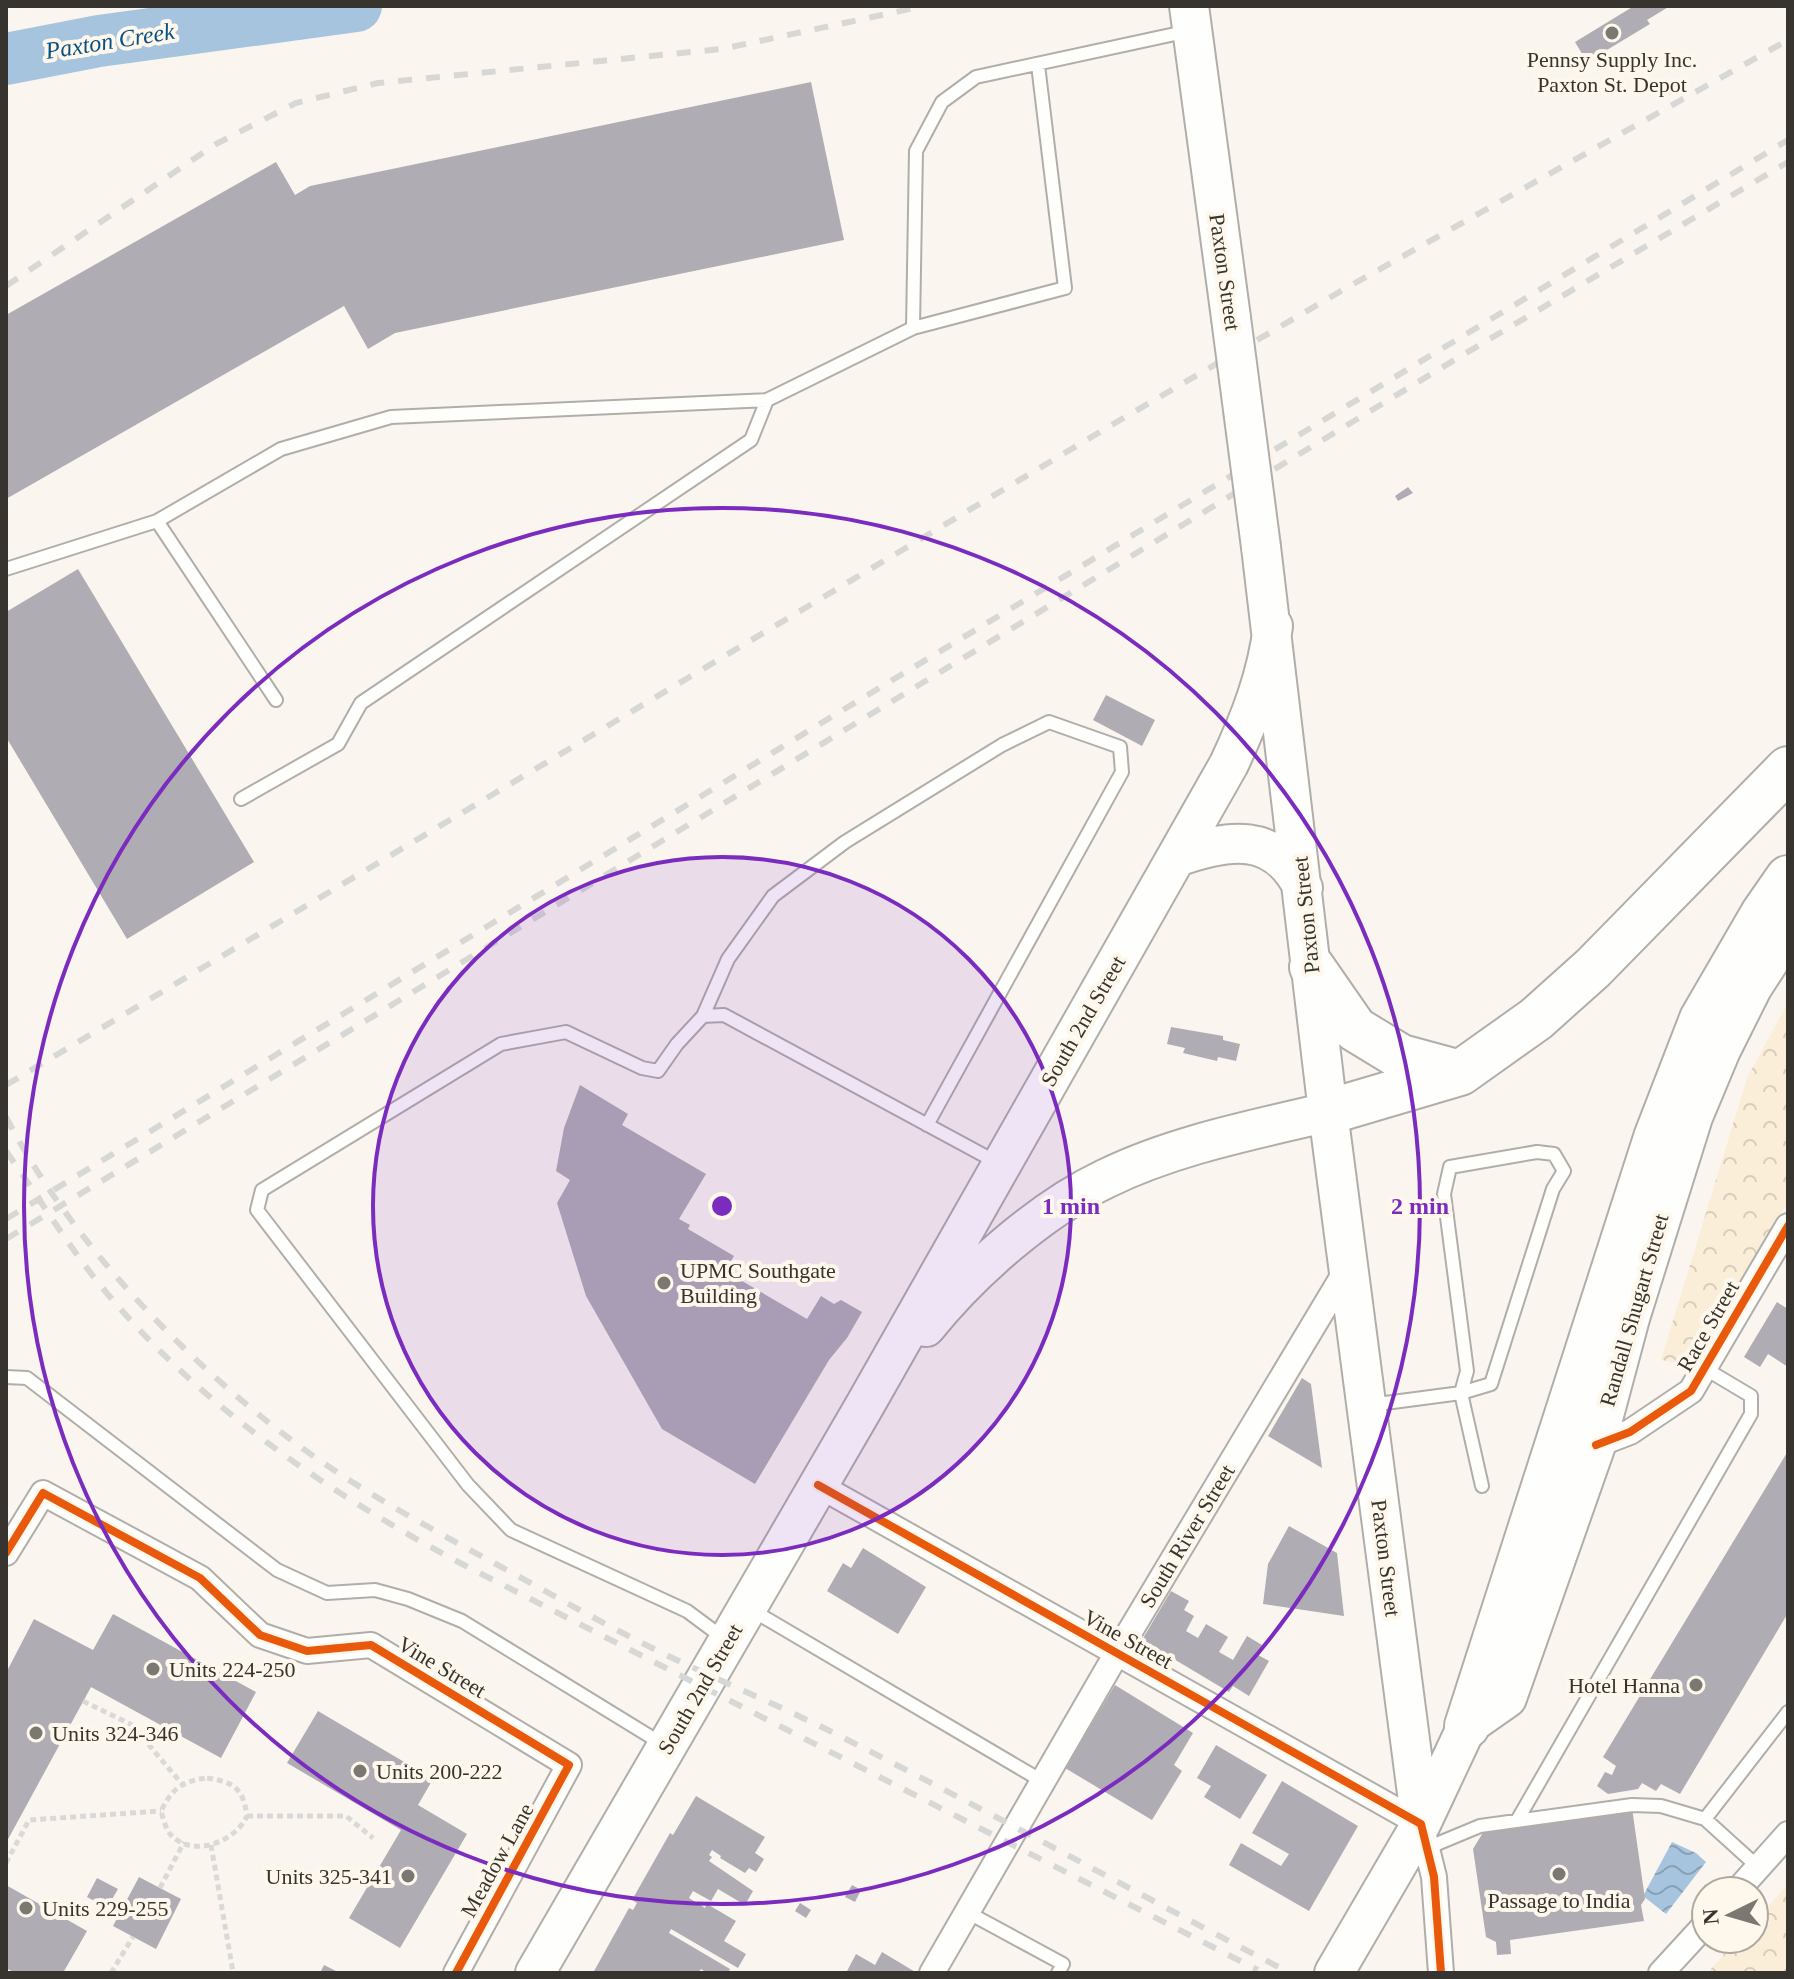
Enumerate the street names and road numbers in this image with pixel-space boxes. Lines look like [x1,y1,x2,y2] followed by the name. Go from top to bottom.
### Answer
[1204,212,1246,332] street label: Paxton Street
[1287,855,1325,975] street label: Paxton Street
[1036,951,1130,1091] street label: South 2nd Street
[1595,1211,1673,1409] street label: Randall Shugart Street
[1672,1276,1744,1376] street label: Race Street
[1134,1460,1240,1612] street label: South River Street
[1366,1498,1406,1618] street label: Paxton Street
[1079,1604,1177,1674] street label: Vine Street
[653,1619,747,1759] street label: South 2nd Street
[393,1631,491,1703] street label: Vine Street
[455,1799,539,1921] street label: Meadow Lane

